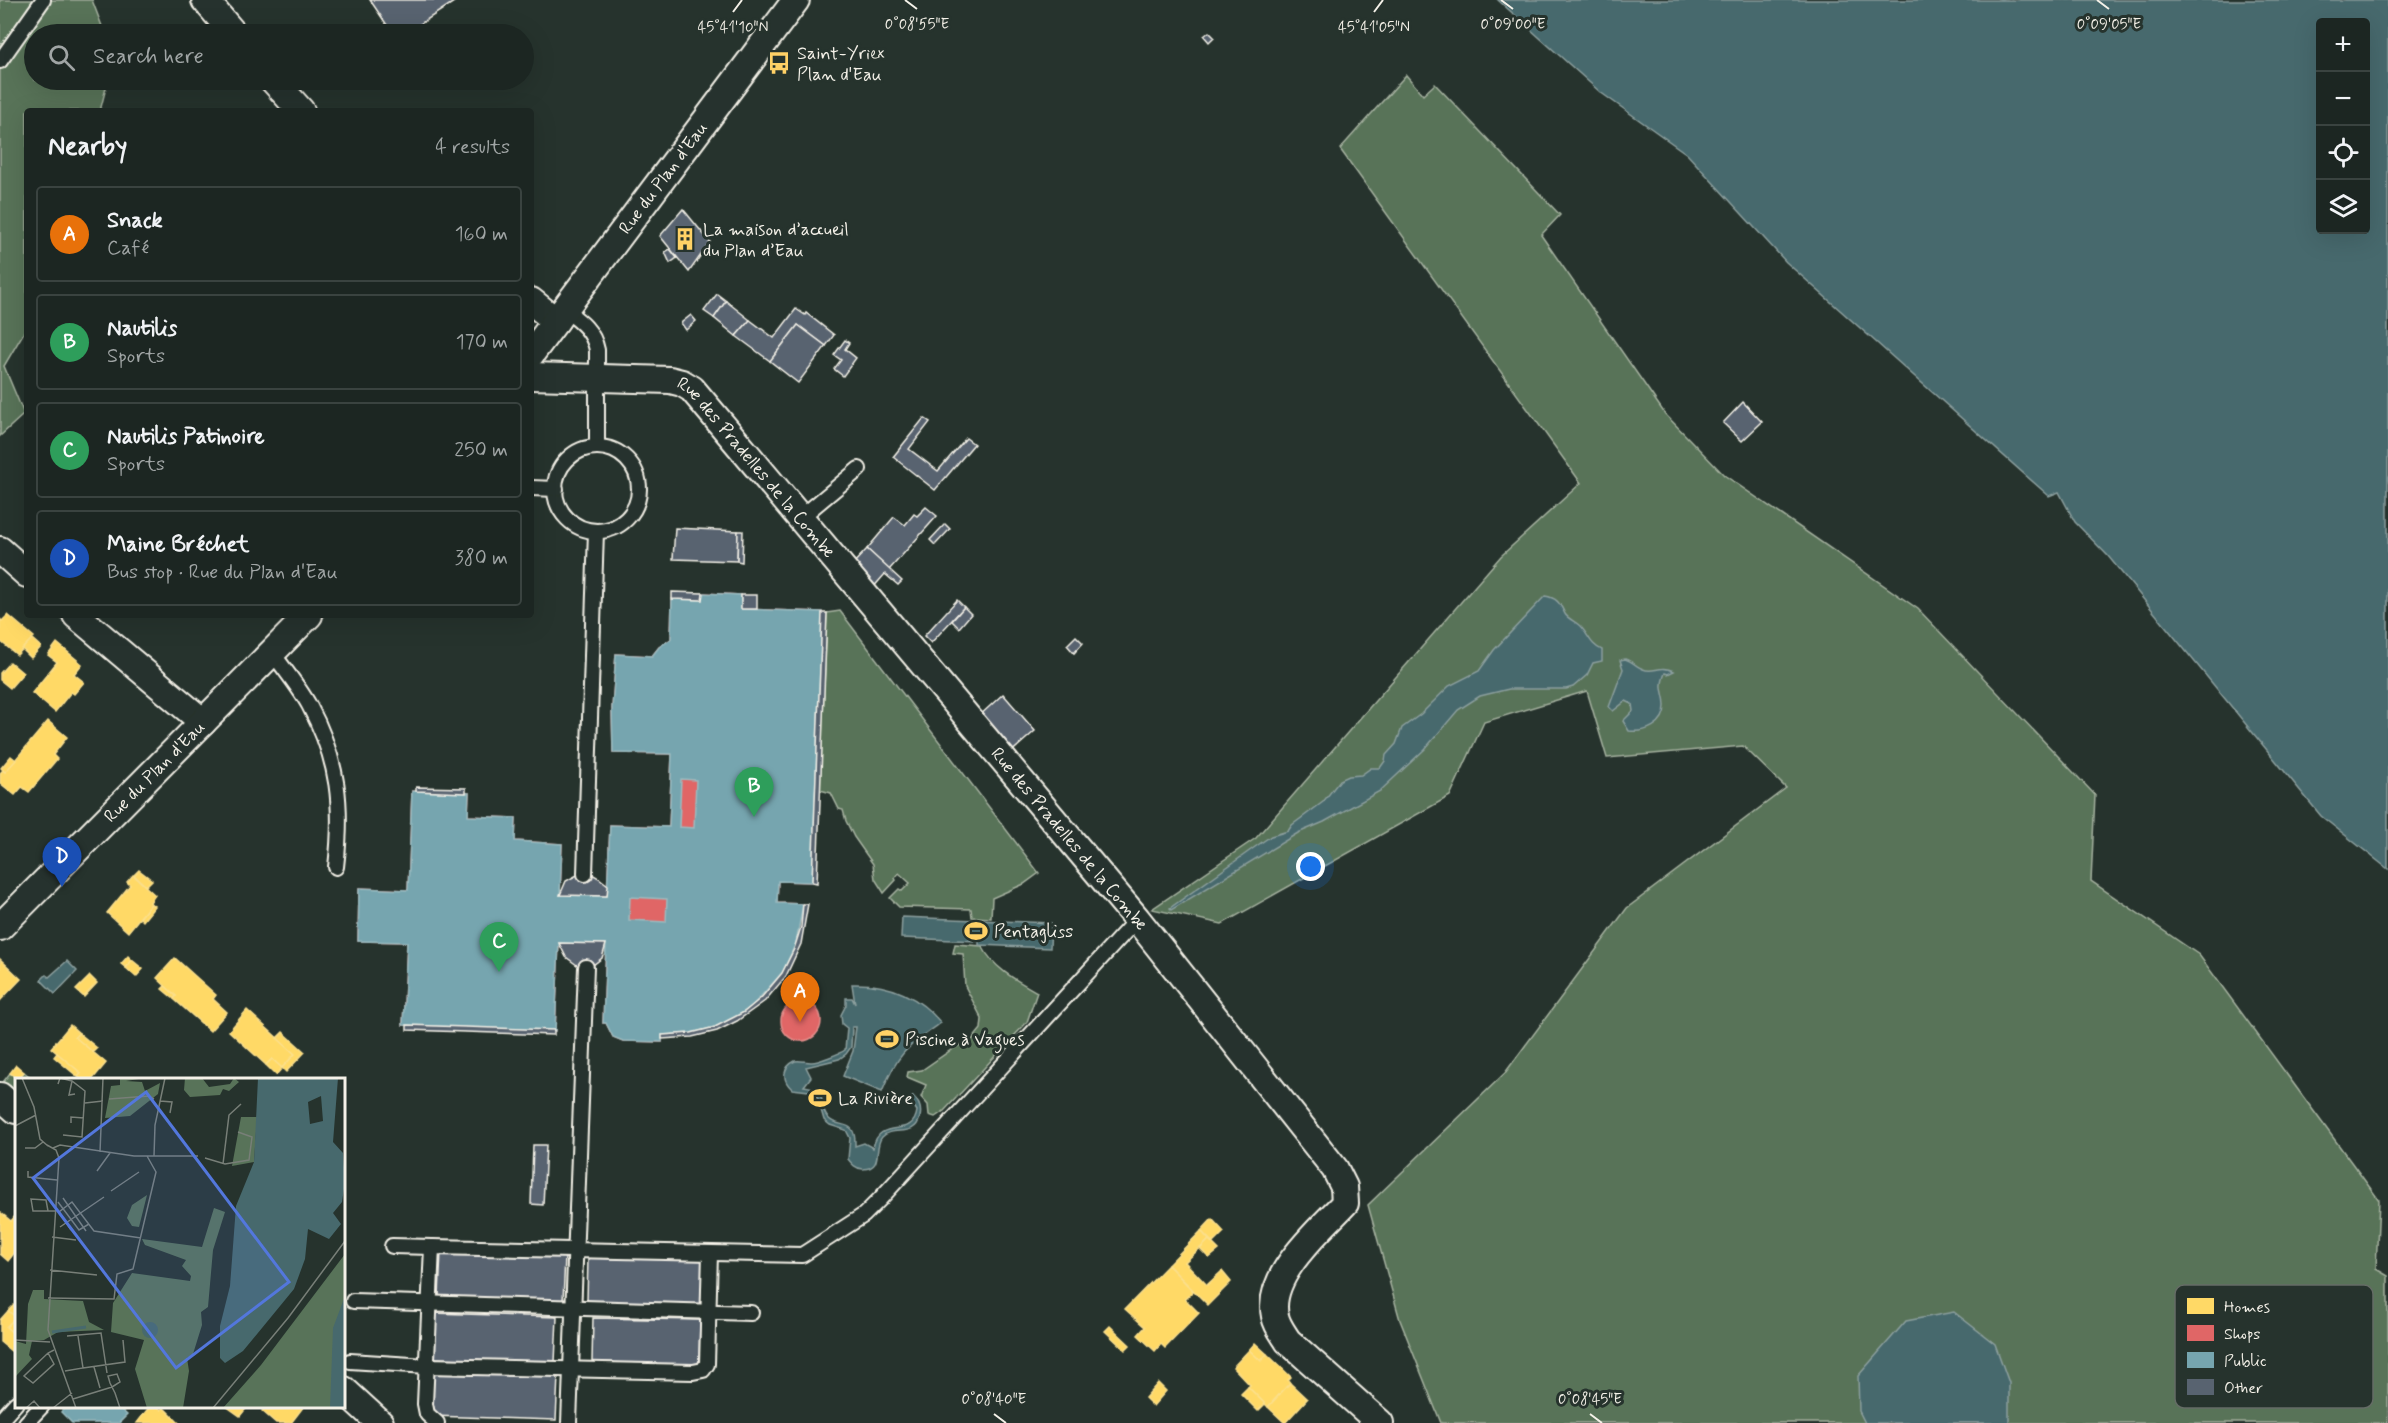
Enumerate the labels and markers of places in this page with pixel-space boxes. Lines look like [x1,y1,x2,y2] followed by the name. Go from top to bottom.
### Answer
[797,42,885,87] place label: Saint-Yriex Plan d'Eau
[766,50,792,76] bus stop icon: Saint-Yriex Plan d'Eau
[703,218,849,263] place label: La maison d’accueil du Plan d’Eau
[672,226,698,252] building icon: La maison d’accueil du Plan d’Eau
[734,768,774,817] pin: B
[42,838,82,887] pin: D
[963,918,989,944] sports icon: Pentagliss
[994,920,1073,944] place label: Pentagliss
[480,922,518,972] pin: C
[780,972,820,1022] pin: A
[874,1026,900,1052] sports icon: Piscine à Vagues
[905,1028,1025,1054] place label: Piscine à Vagues
[807,1085,833,1111] sports icon: La Rivière
[838,1087,913,1111] place label: La Rivière

